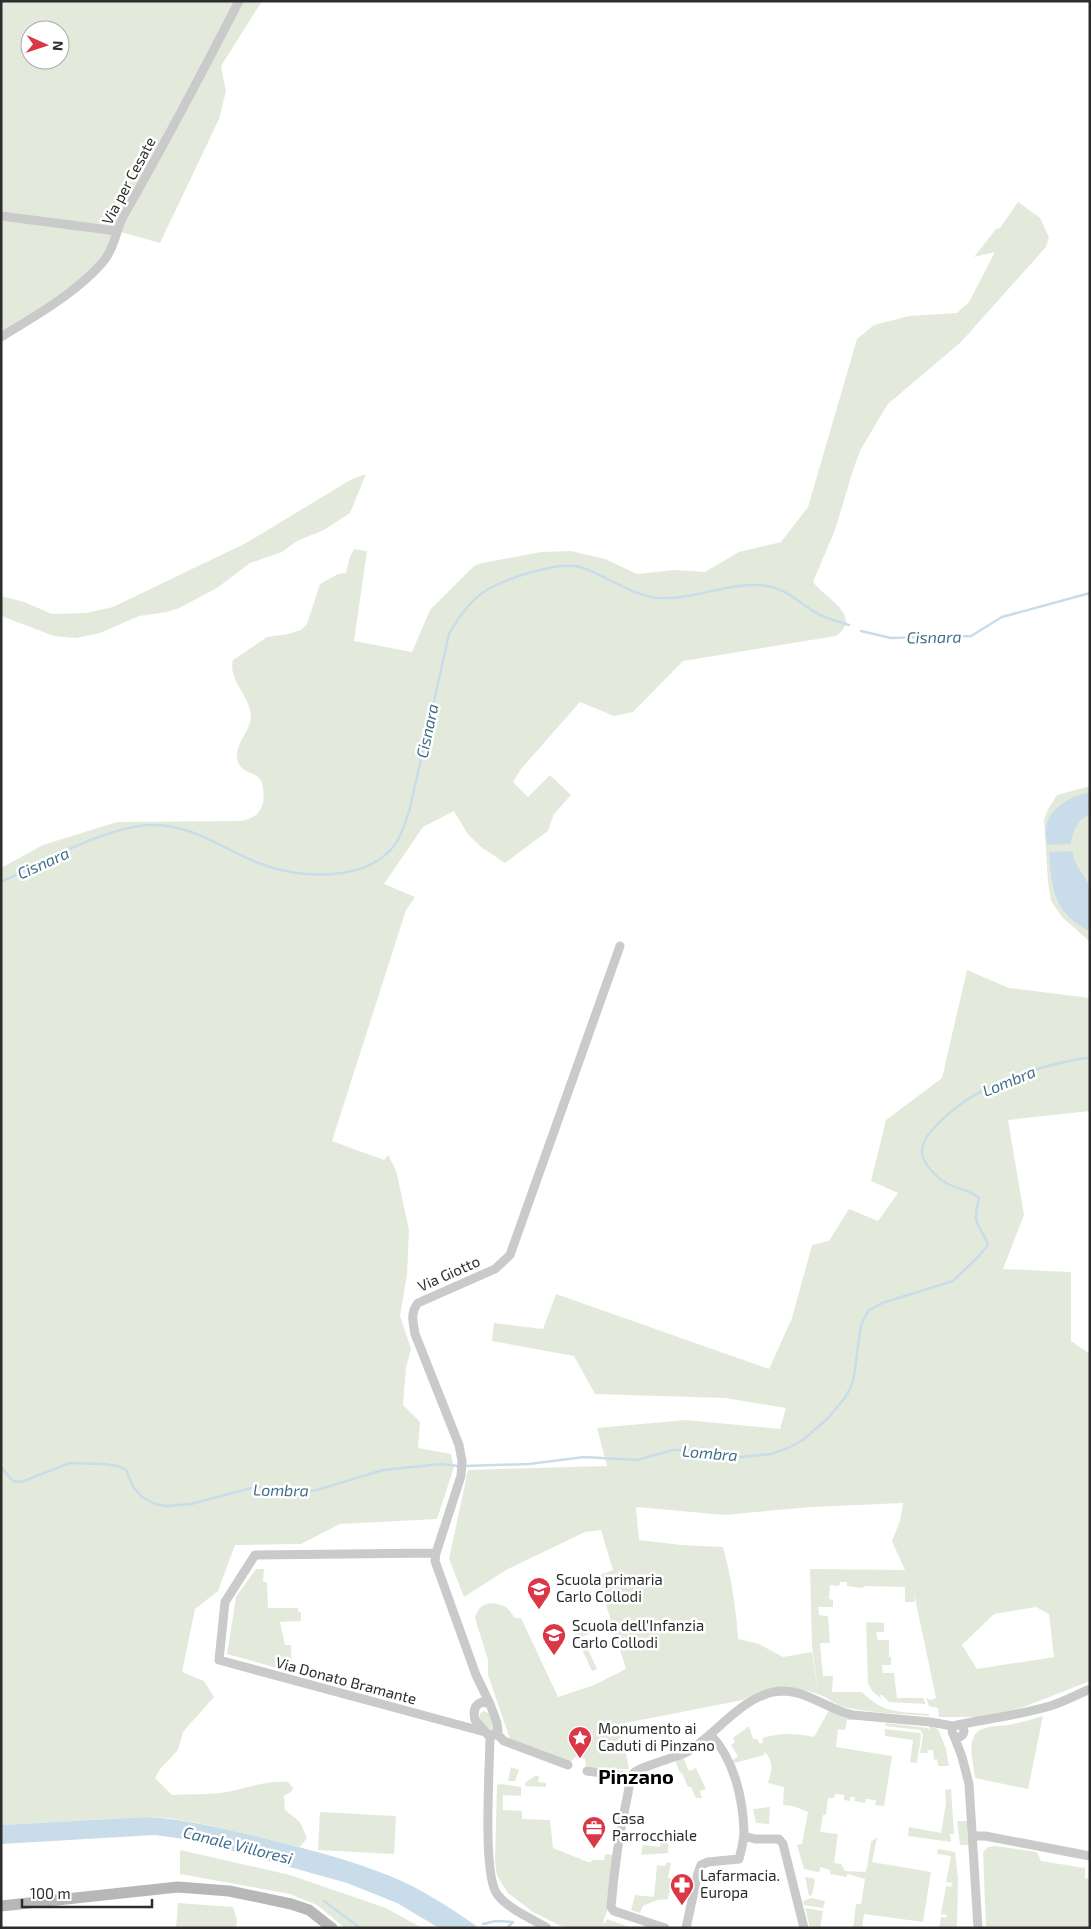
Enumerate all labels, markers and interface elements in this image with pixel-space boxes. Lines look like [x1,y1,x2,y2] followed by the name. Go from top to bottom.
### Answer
[20,20,70,70] north arrow
[50,40,67,51] text: N
[98,134,159,227] street label: Via per Cesate
[906,627,962,646] water label: Cisnara
[412,702,442,760] water label: Cisnara
[14,843,72,882] water label: Cisnara
[979,1061,1038,1100] water label: Lombra
[415,1251,482,1295] street label: Via Giotto
[682,1441,739,1464] water label: Lombra
[253,1480,309,1499] water label: Lombra
[556,1570,663,1605] place label: Scuola primaria Carlo Collodi
[526,1576,552,1610] school or university icon: Scuola primaria Carlo Collodi
[572,1616,704,1651] place label: Scuola dell'Infanzia Carlo Collodi
[541,1622,567,1656] school or university icon: Scuola dell'Infanzia Carlo Collodi
[274,1653,419,1707] street label: Via Donato Bramante
[598,1719,715,1754] place label: Monumento ai Caduti di Pinzano
[567,1725,593,1759] place icon: Monumento ai Caduti di Pinzano
[598,1764,674,1788] district label: Pinzano
[612,1809,697,1844] place label: Casa Parrocchiale
[581,1815,607,1849] office icon: Casa Parrocchiale
[182,1822,295,1867] water label: Canale Villoresi
[700,1866,780,1901] place label: Lafarmacia. Europa
[669,1872,695,1906] pharmacy icon: Lafarmacia. Europa
[22,1876,152,1908] scale bar
[30,1884,71,1902] text: 100 m

